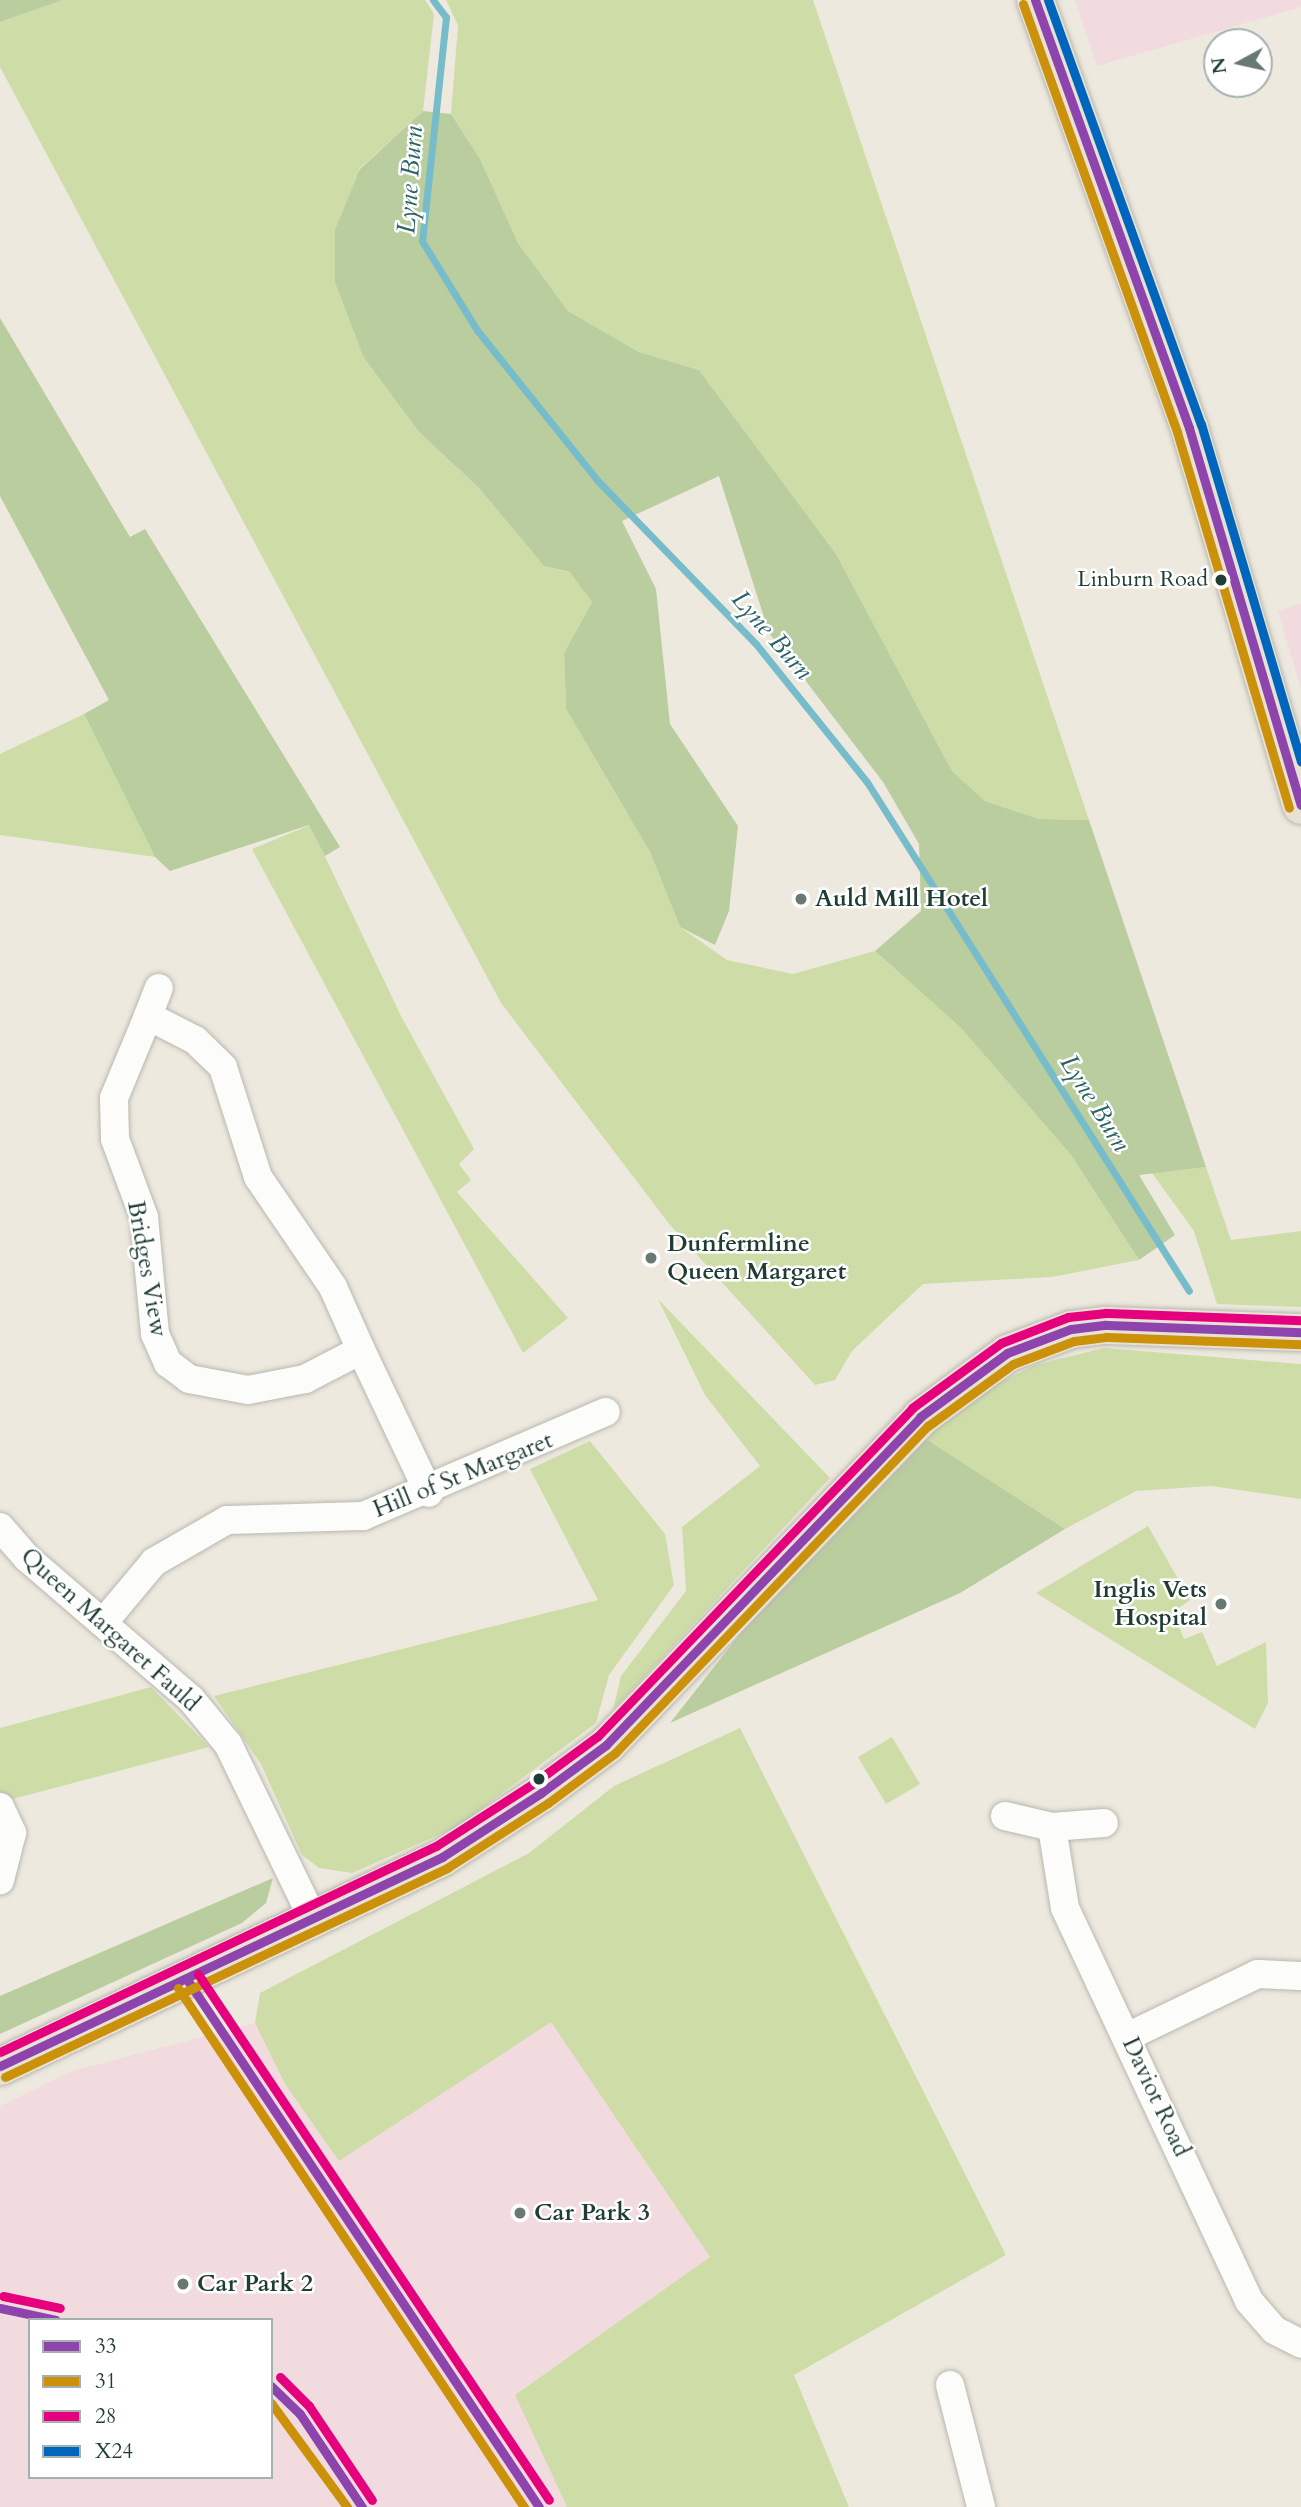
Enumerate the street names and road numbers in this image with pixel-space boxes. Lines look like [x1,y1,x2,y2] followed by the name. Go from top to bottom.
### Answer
[121,1199,173,1339] street label: Bridges View
[369,1426,557,1524] street label: Hill of St Margaret
[14,1542,206,1718] street label: Queen Margaret Fauld
[1116,2033,1196,2161] street label: Daviot Road

